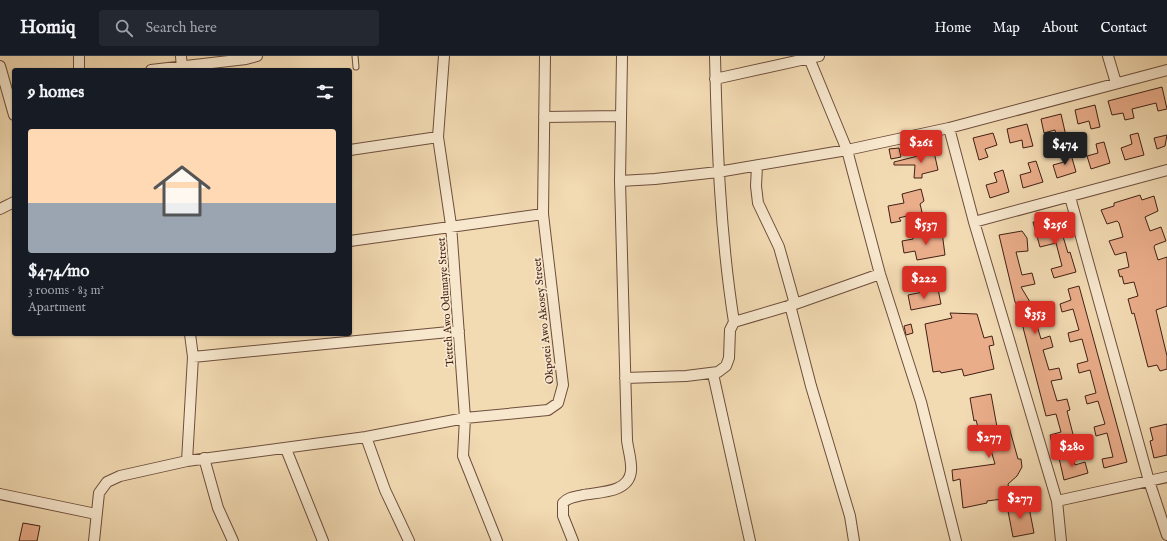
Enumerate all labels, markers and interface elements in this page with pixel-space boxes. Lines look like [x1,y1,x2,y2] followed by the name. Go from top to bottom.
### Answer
[99,10,379,46] search box
[20,16,75,40] text: Homiq
[113,17,135,39] icon: search
[145,18,217,37] text: Search here
[935,19,971,37] text: Home
[993,19,1020,37] text: Map
[1042,19,1078,37] text: About
[1100,19,1147,37] text: Contact
[314,81,336,103] icon: filters
[28,82,84,103] text: 9 homes
[897,130,945,164] pin: $261
[1041,132,1089,166] pin: $474
[909,134,933,151] text: $261
[1052,136,1078,153] text: $474
[146,155,218,227] icon: home
[902,212,950,246] pin: $537
[1031,212,1079,246] pin: $256
[915,216,937,233] text: $537
[1043,216,1067,233] text: $256
[434,237,457,367] street label: Tetteh Awo Odumaye Street
[530,257,558,385] street label: Okpotei Awo Akosey Street
[28,261,89,282] text: $474/mo
[900,266,948,300] pin: $222
[911,270,937,287] text: $222
[28,282,104,299] text: 3 rooms · 83 m²
[28,299,86,316] text: Apartment
[1011,301,1059,335] pin: $353
[1024,305,1046,322] text: $353
[965,425,1013,459] pin: $277
[976,429,1002,446] text: $277
[1048,434,1096,468] pin: $280
[1060,438,1084,455] text: $280
[996,486,1044,520] pin: $277
[1007,490,1033,507] text: $277

